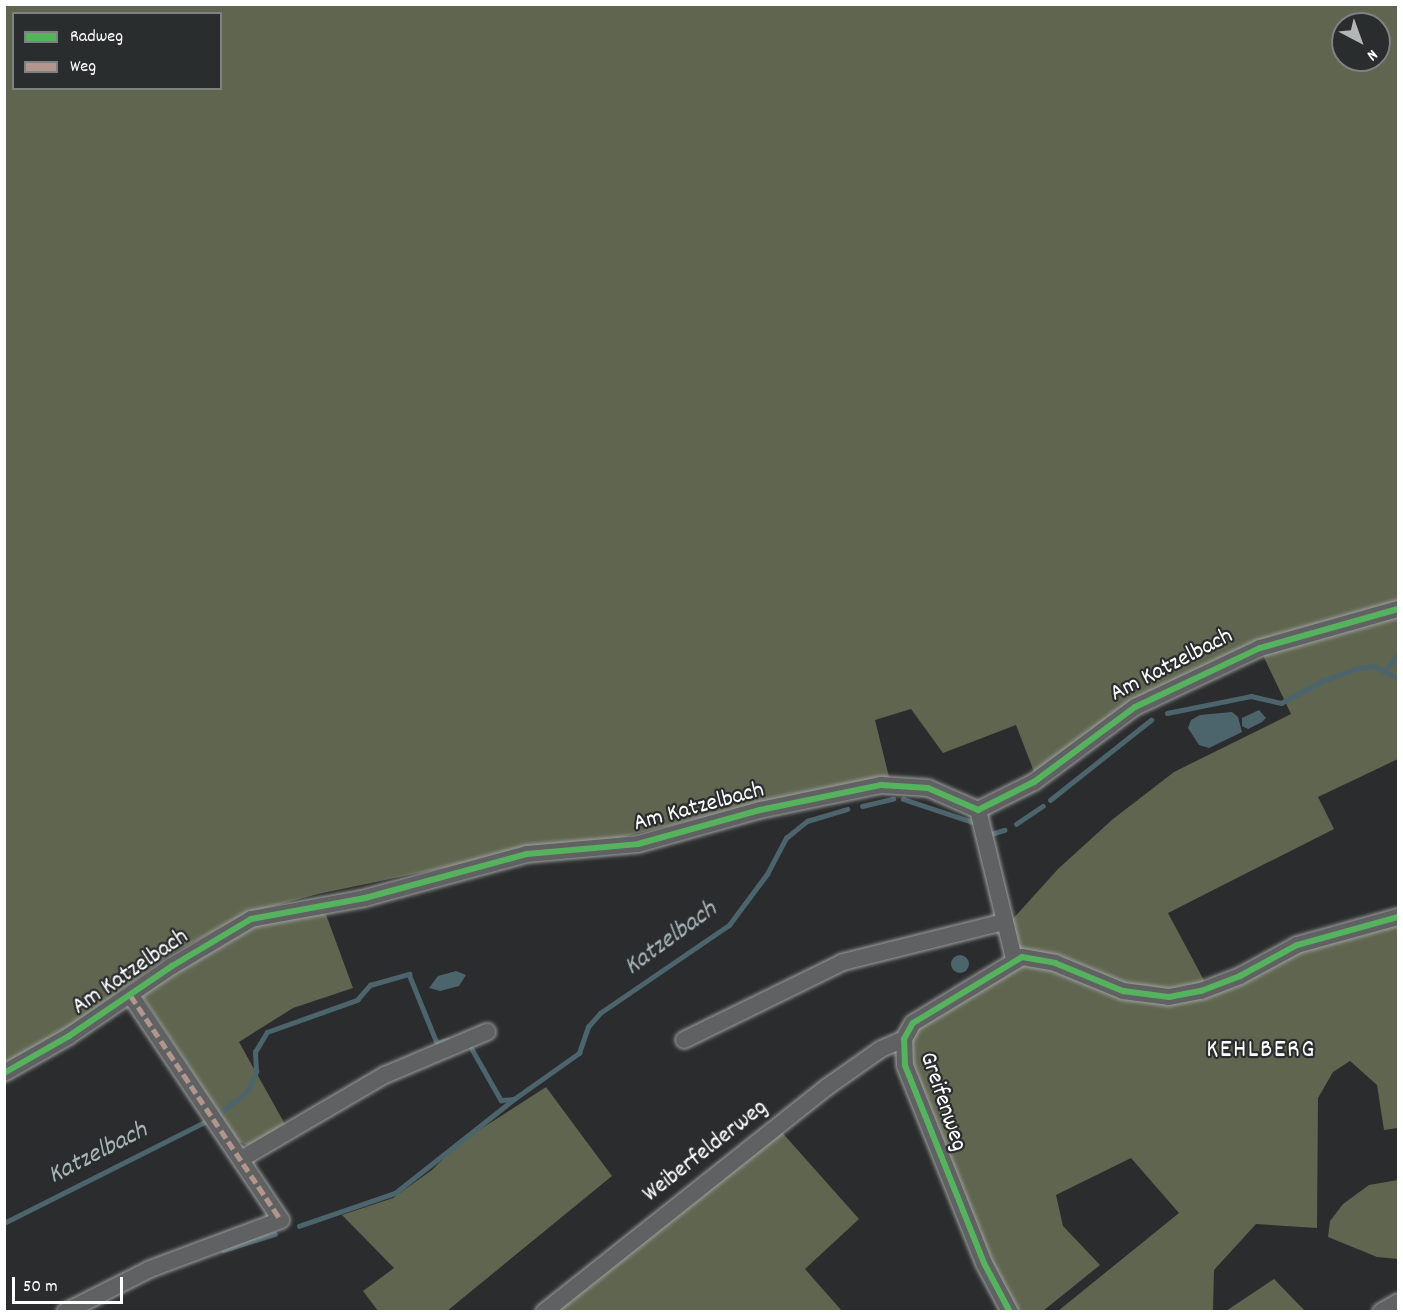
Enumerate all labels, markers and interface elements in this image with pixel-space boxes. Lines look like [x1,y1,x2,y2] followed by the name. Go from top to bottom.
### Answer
[12,12,222,90] legend
[1331,12,1391,72] north arrow
[70,25,123,50] text: Radweg
[1361,43,1382,66] text: N
[70,55,96,80] text: Weg
[1106,623,1238,709] street label: Am Katzelbach
[631,777,767,839] street label: Am Katzelbach
[618,895,724,983] water label: Katzelbach
[67,924,195,1022] street label: Am Katzelbach
[1206,1035,1316,1067] district label: KEHLBERG
[912,1049,972,1155] street label: Greifenweg
[638,1094,774,1210] street label: Weiberfelderweg
[43,1116,153,1192] water label: Katzelbach
[15,1265,126,1303] scale bar
[23,1275,58,1300] text: 50 m

